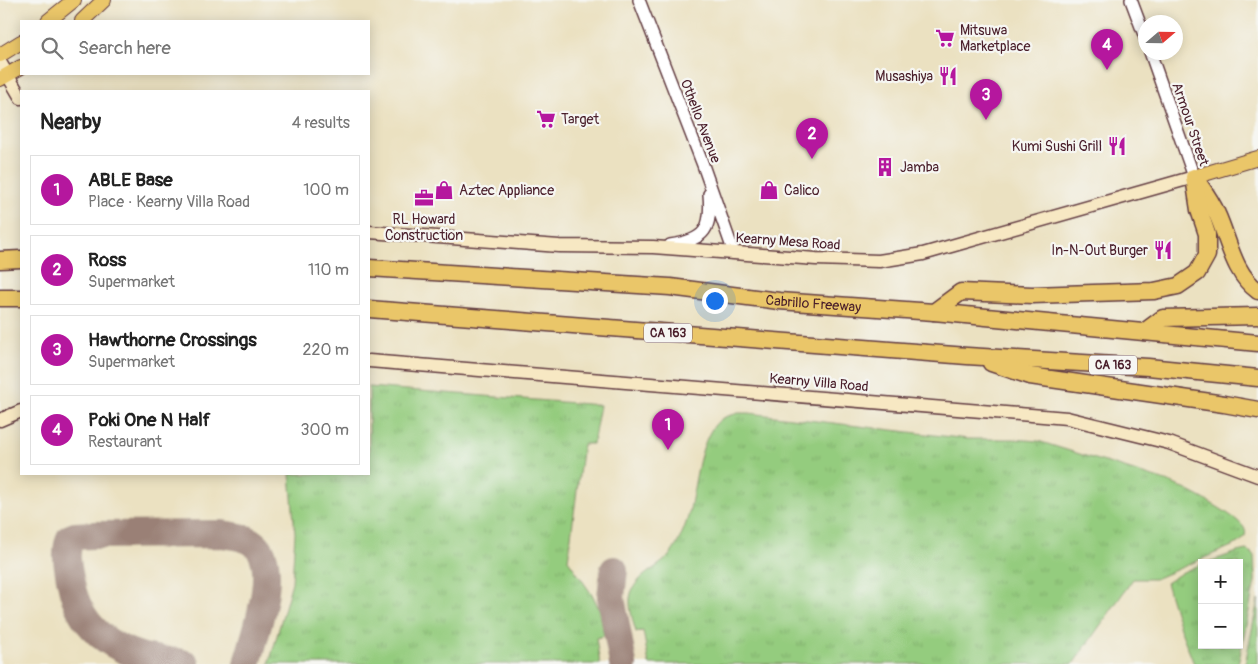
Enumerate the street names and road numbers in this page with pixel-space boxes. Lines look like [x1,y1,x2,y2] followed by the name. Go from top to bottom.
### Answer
[677,77,724,166] street label: Othello Avenue
[1168,80,1213,168] street label: Armour Street
[735,229,841,254] street label: Kearny Mesa Road
[765,291,862,316] street label: Cabrillo Freeway
[644,323,692,342] road number: CA 163
[1089,356,1137,374] road number: CA 163
[769,370,869,395] street label: Kearny Villa Road

